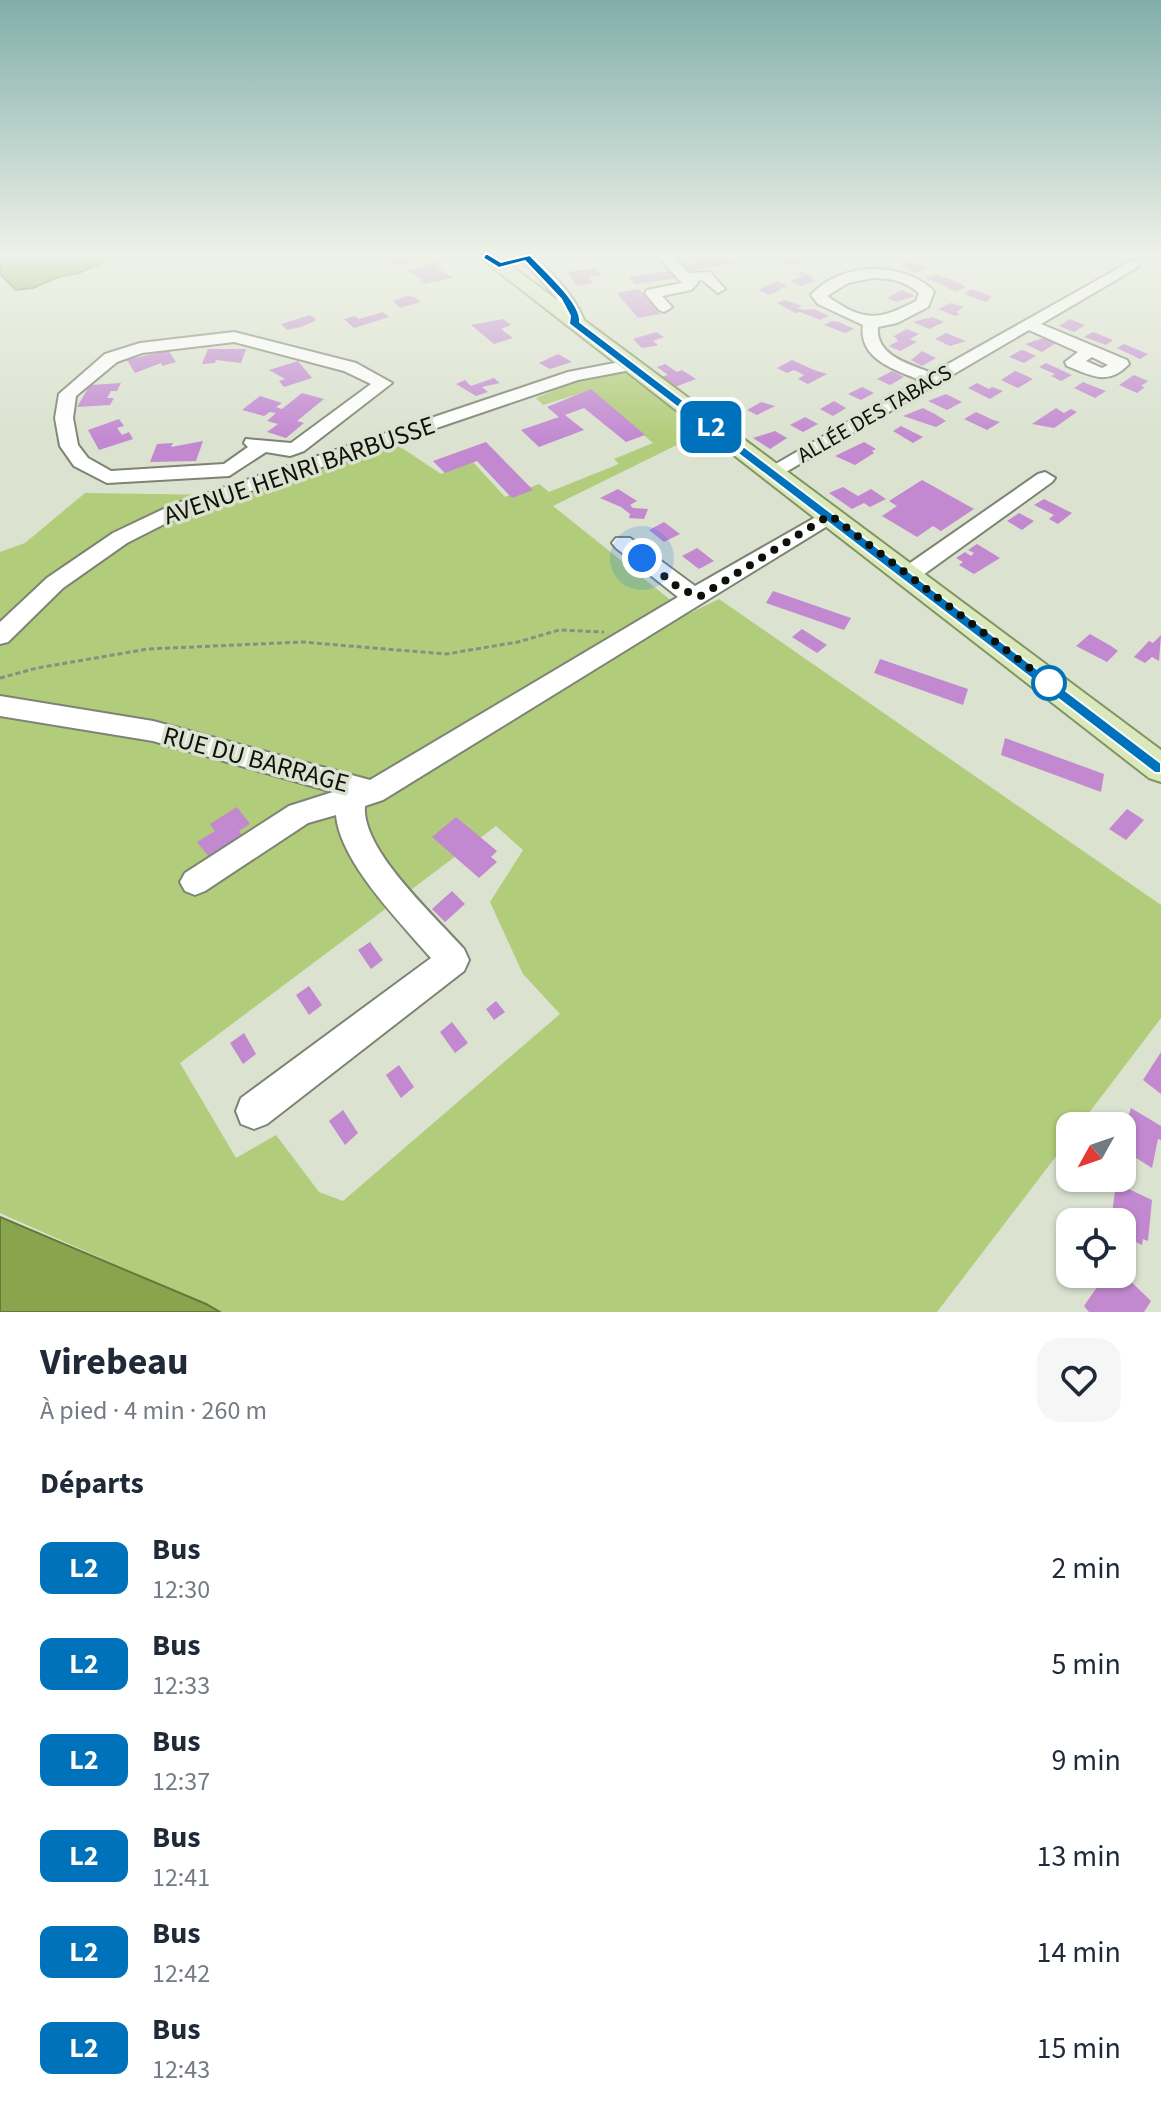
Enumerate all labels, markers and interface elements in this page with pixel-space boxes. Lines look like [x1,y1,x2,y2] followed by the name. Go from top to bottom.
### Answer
[791,357,958,471] street label: ALLÉE DES TABACS
[675,401,747,453] line badge: L2
[159,407,440,534] street label: AVENUE HENRI BARBUSSE
[696,407,726,447] text: L2
[622,538,662,578] your location
[1032,666,1066,700] unlabelled marker
[159,717,353,802] street label: RUE DU BARRAGE
[1056,1112,1136,1192] north arrow
[1056,1112,1136,1288] map controls
[1056,1208,1136,1288] button: locate
[40,1335,189,1389] text: Virebeau
[1037,1338,1121,1422] button: heart
[40,1392,267,1429] text: À pied · 4 min · 260 m
[40,1462,144,1505] text: Départs
[152,1528,200,1571] text: Bus
[1051,1547,1121,1590] text: 2 min
[69,1548,99,1588] text: L2
[152,1571,210,1608] text: 12:30
[152,1624,200,1667] text: Bus
[1051,1643,1121,1686] text: 5 min
[69,1644,99,1684] text: L2
[152,1667,210,1704] text: 12:33
[152,1720,200,1763] text: Bus
[1051,1739,1121,1782] text: 9 min
[69,1740,99,1780] text: L2
[152,1763,210,1800] text: 12:37
[152,1816,200,1859] text: Bus
[1037,1835,1121,1878] text: 13 min
[69,1836,99,1876] text: L2
[152,1859,210,1896] text: 12:41
[152,1912,200,1955] text: Bus
[1037,1931,1121,1974] text: 14 min
[69,1932,99,1972] text: L2
[152,1955,210,1992] text: 12:42
[152,2008,200,2051] text: Bus
[1037,2027,1121,2070] text: 15 min
[69,2028,99,2068] text: L2
[152,2051,210,2088] text: 12:43

